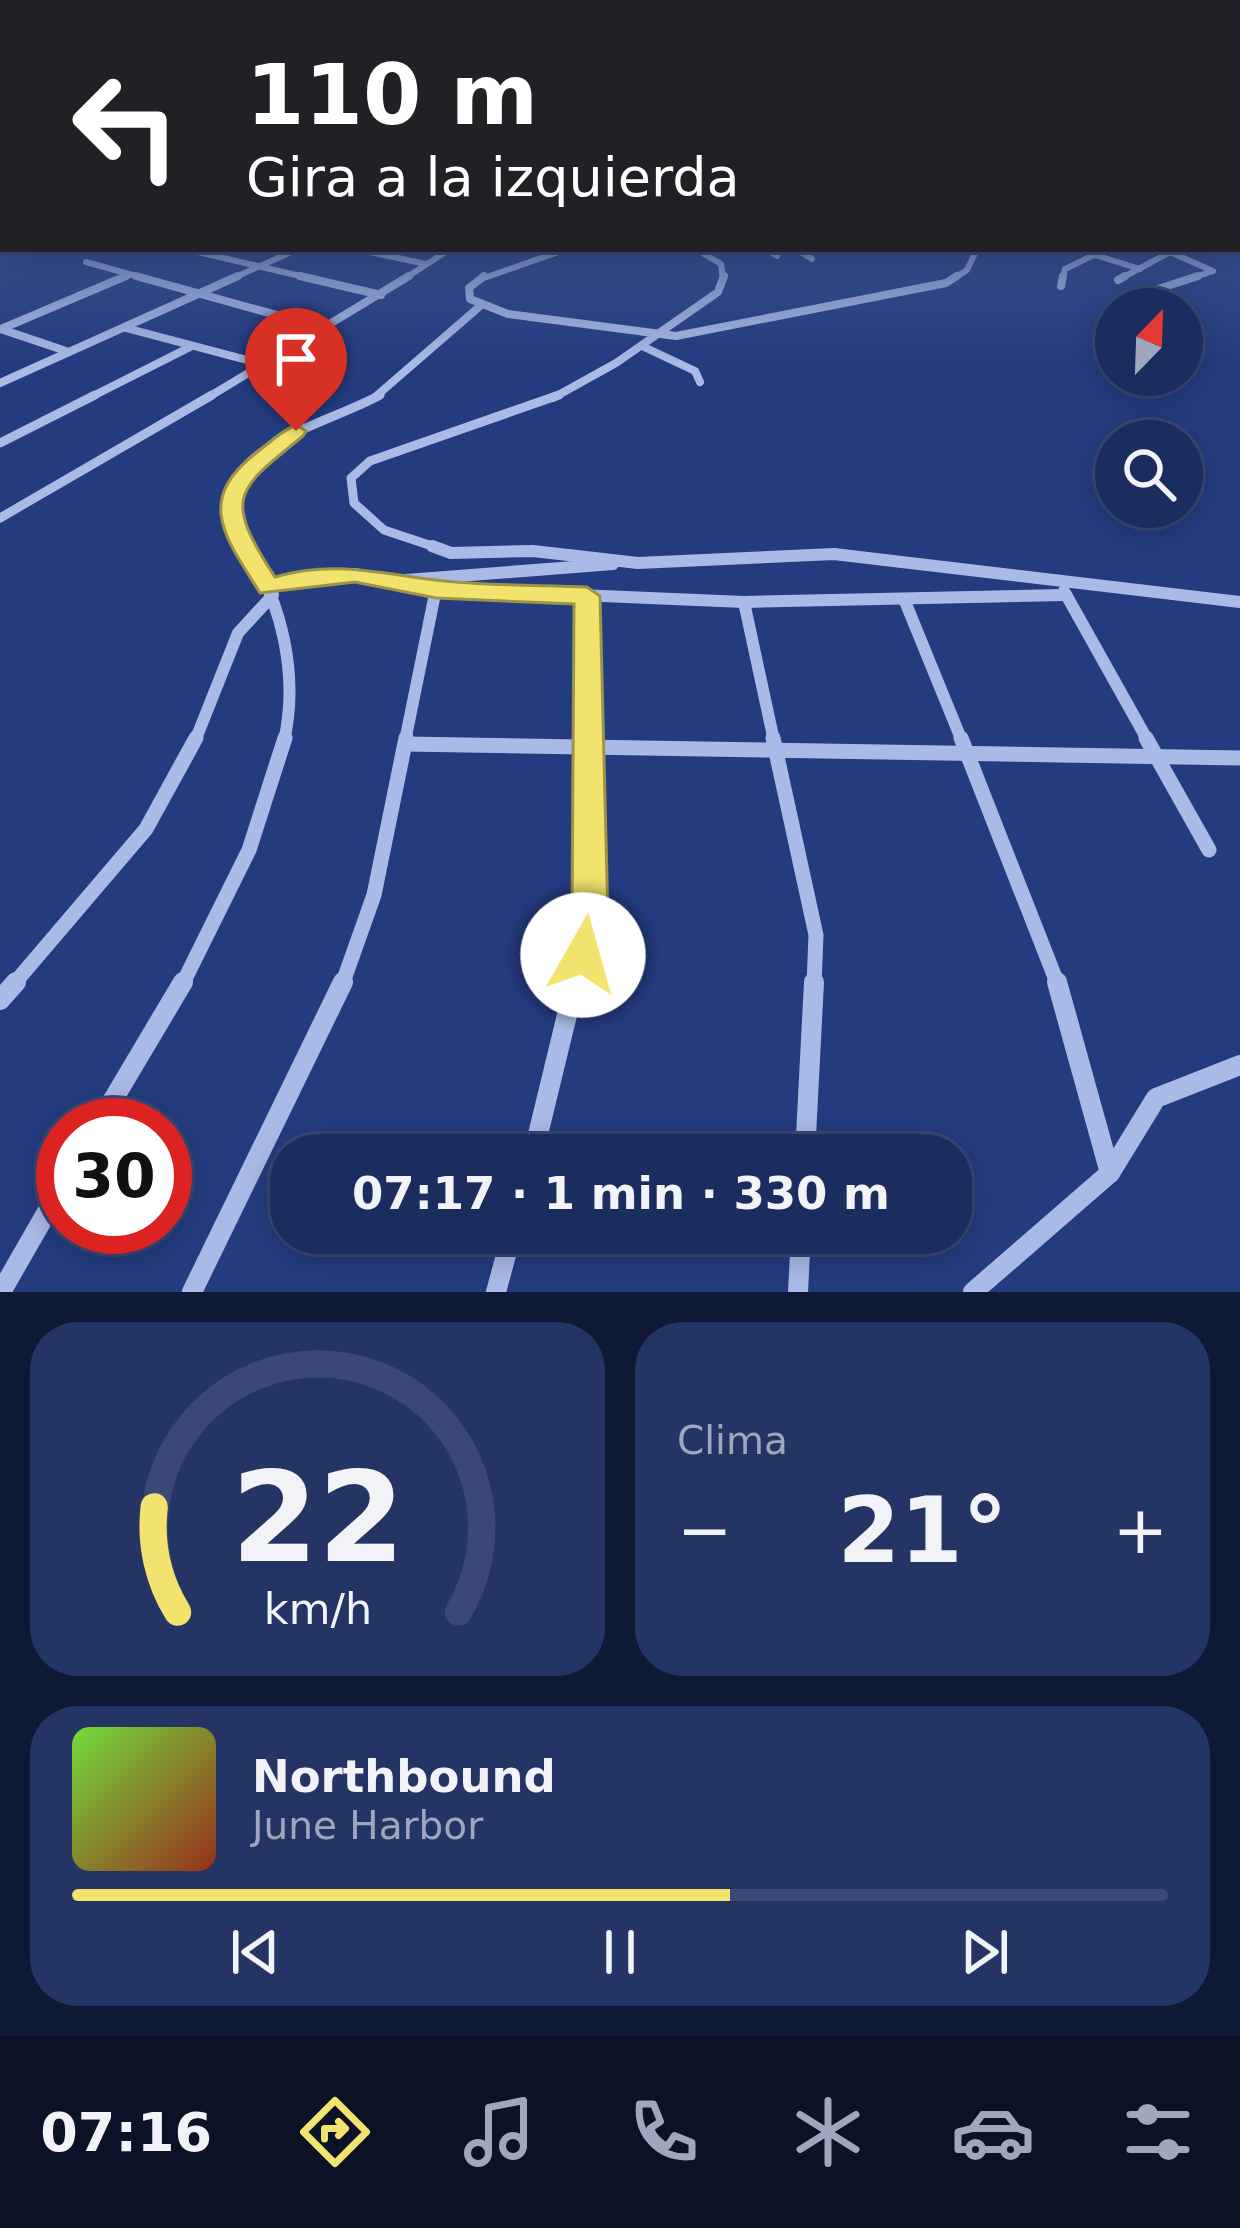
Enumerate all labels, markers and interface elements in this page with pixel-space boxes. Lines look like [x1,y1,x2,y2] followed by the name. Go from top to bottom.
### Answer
[246,46,538,144] text: 110 m
[48,48,204,204] icon: left
[246,146,740,209] text: Gira a la izquierda
[1095,288,1203,396] north arrow
[1095,288,1203,528] map controls
[245,308,347,431] pin
[263,326,329,392] icon: arrive
[1095,420,1203,528] button: search
[520,892,646,1018] position arrow
[36,1098,192,1254] speed limit sign: 30
[352,1167,890,1220] text: 07:17 · 1 min · 330 m
[677,1418,788,1463] text: Clima
[231,1445,404,1590] text: 22
[837,1478,1008,1583] text: 21°
[677,1492,732,1569] text: −
[1113,1492,1168,1569] text: +
[263,1584,372,1634] text: km/h
[252,1750,556,1803] text: Northbound
[252,1803,483,1848] text: June Harbor
[222,1919,288,1985] icon: previous
[587,1919,653,1985] icon: pause
[952,1919,1018,1985] icon: next
[293,2090,377,2174] icon: directions
[457,2090,541,2174] icon: music
[622,2090,706,2174] icon: phone
[786,2090,870,2174] icon: climate
[951,2090,1035,2174] icon: car
[1116,2090,1200,2174] icon: filters
[40,2101,212,2164] text: 07:16

